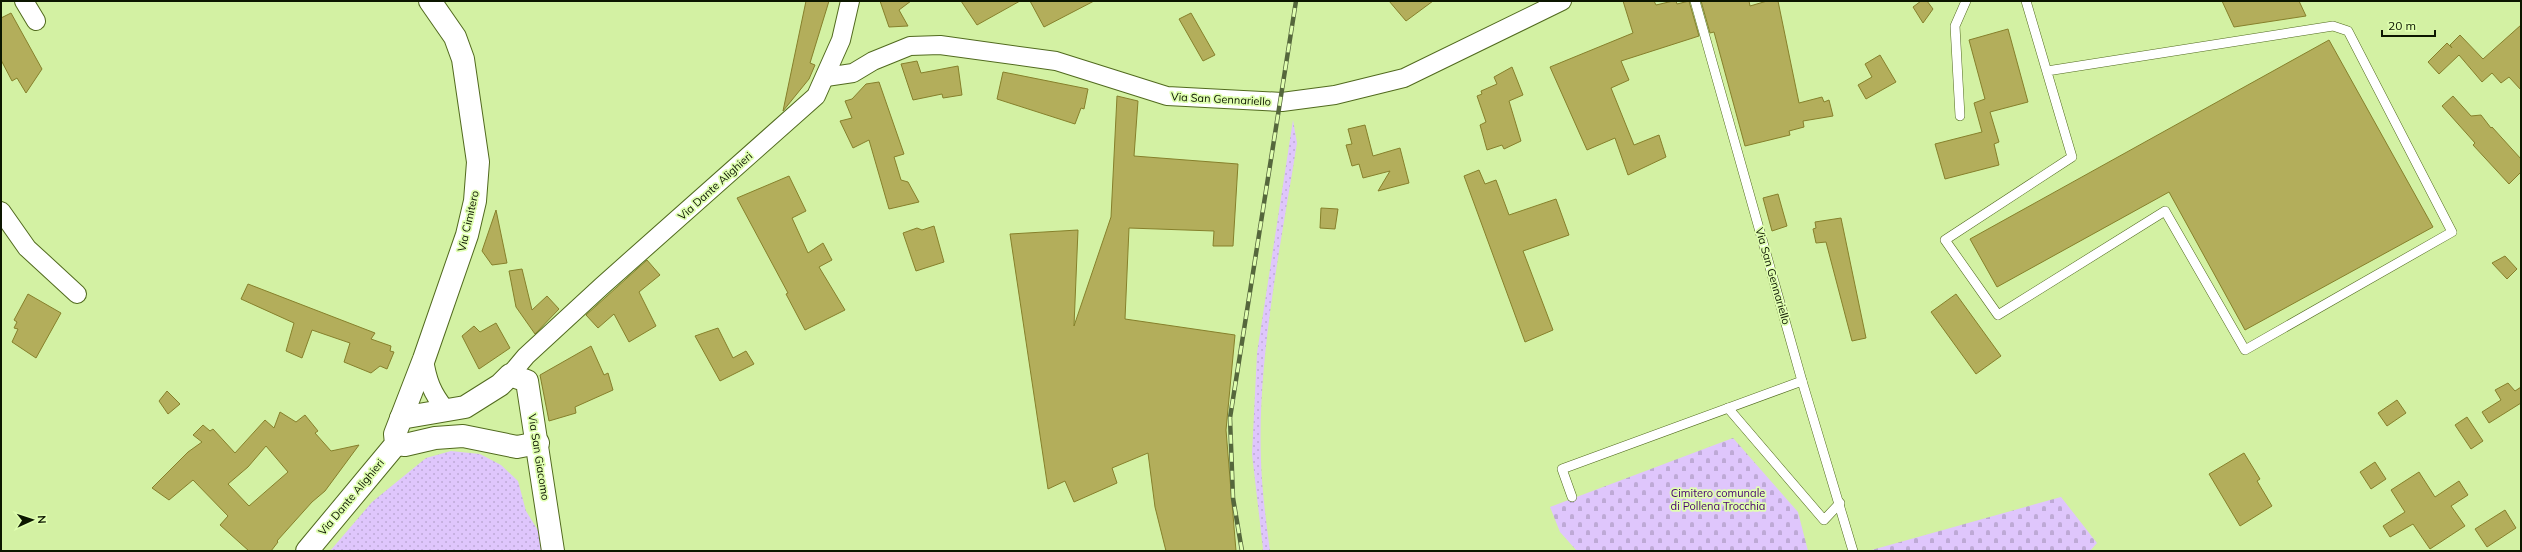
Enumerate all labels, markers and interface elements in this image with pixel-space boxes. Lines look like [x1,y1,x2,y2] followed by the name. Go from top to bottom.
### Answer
[2382,12,2435,38] scale bar
[2388,18,2416,33] text: 20 m
[1171,89,1271,109] street label: Via San Gennariello
[675,149,755,223] street label: Via Dante Alighieri
[454,189,482,253] street label: Via Cimitero
[1752,226,1794,326] street label: Via San Gennariello
[525,413,553,501] street label: Via San Giacomo
[315,456,387,538] street label: Via Dante Alighieri
[1671,486,1765,513] park label: Cimitero comunale di Pollena Trocchia
[12,500,52,540] north arrow
[35,515,49,524] text: N

